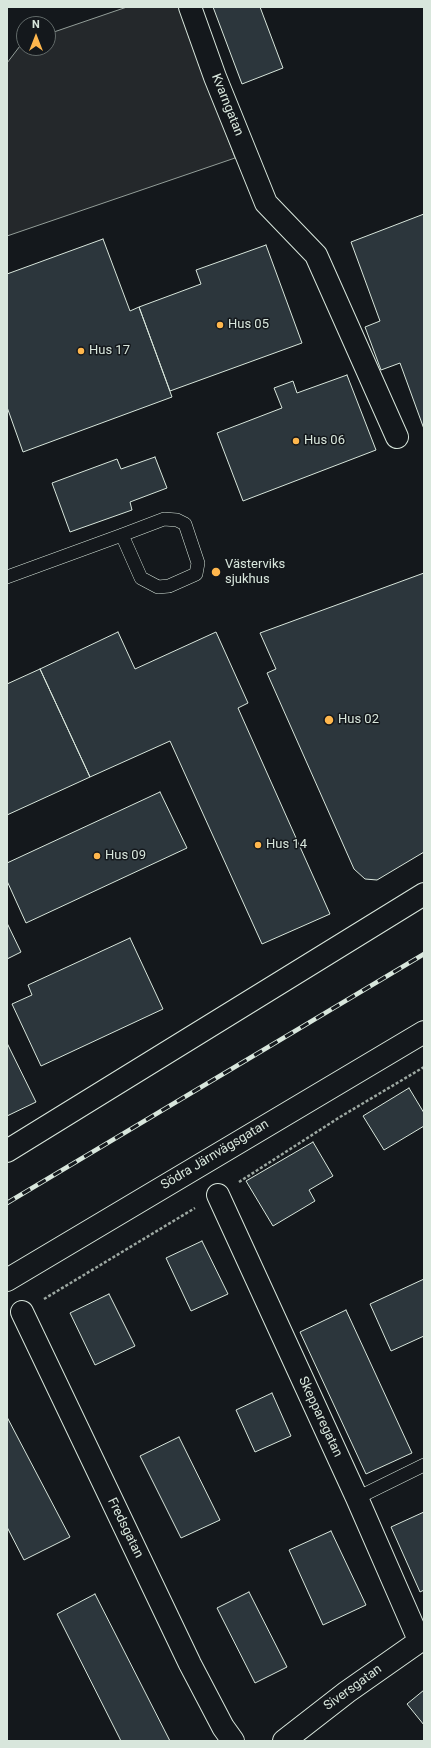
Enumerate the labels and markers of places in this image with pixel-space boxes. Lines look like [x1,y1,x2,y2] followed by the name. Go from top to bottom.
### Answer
[228,317,269,333] place label: Hus 05
[215,320,225,330] marker: Hus 05
[89,343,130,359] place label: Hus 17
[76,346,86,356] marker: Hus 17
[304,433,345,449] place label: Hus 06
[291,436,301,446] marker: Hus 06
[225,557,285,588] place label: Västerviks sjukhus
[210,566,222,578] marker: Västerviks sjukhus
[338,712,379,728] place label: Hus 02
[323,714,335,726] marker: Hus 02
[266,837,307,853] place label: Hus 14
[253,840,263,850] marker: Hus 14
[105,848,146,864] place label: Hus 09
[92,851,102,861] marker: Hus 09

